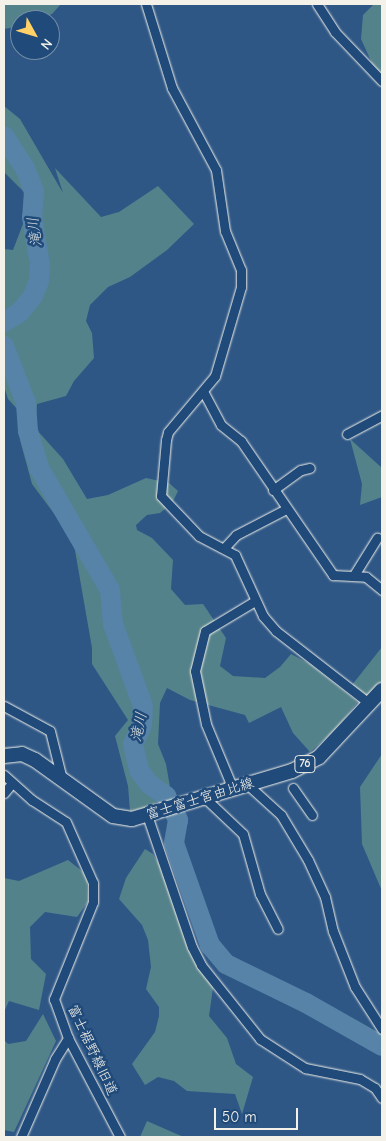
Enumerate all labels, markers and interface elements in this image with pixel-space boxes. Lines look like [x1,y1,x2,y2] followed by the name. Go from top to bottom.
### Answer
[10,10,60,60] north arrow
[37,35,56,53] text: N
[24,216,46,248] water label: 滝川
[127,710,151,744] water label: 滝川
[294,754,316,774] road number: 76
[144,775,256,823] street label: 富士富士宮由比線
[64,1002,120,1098] street label: 富士裾野線旧道
[216,1098,300,1130] scale bar
[222,1108,257,1126] text: 50 m

